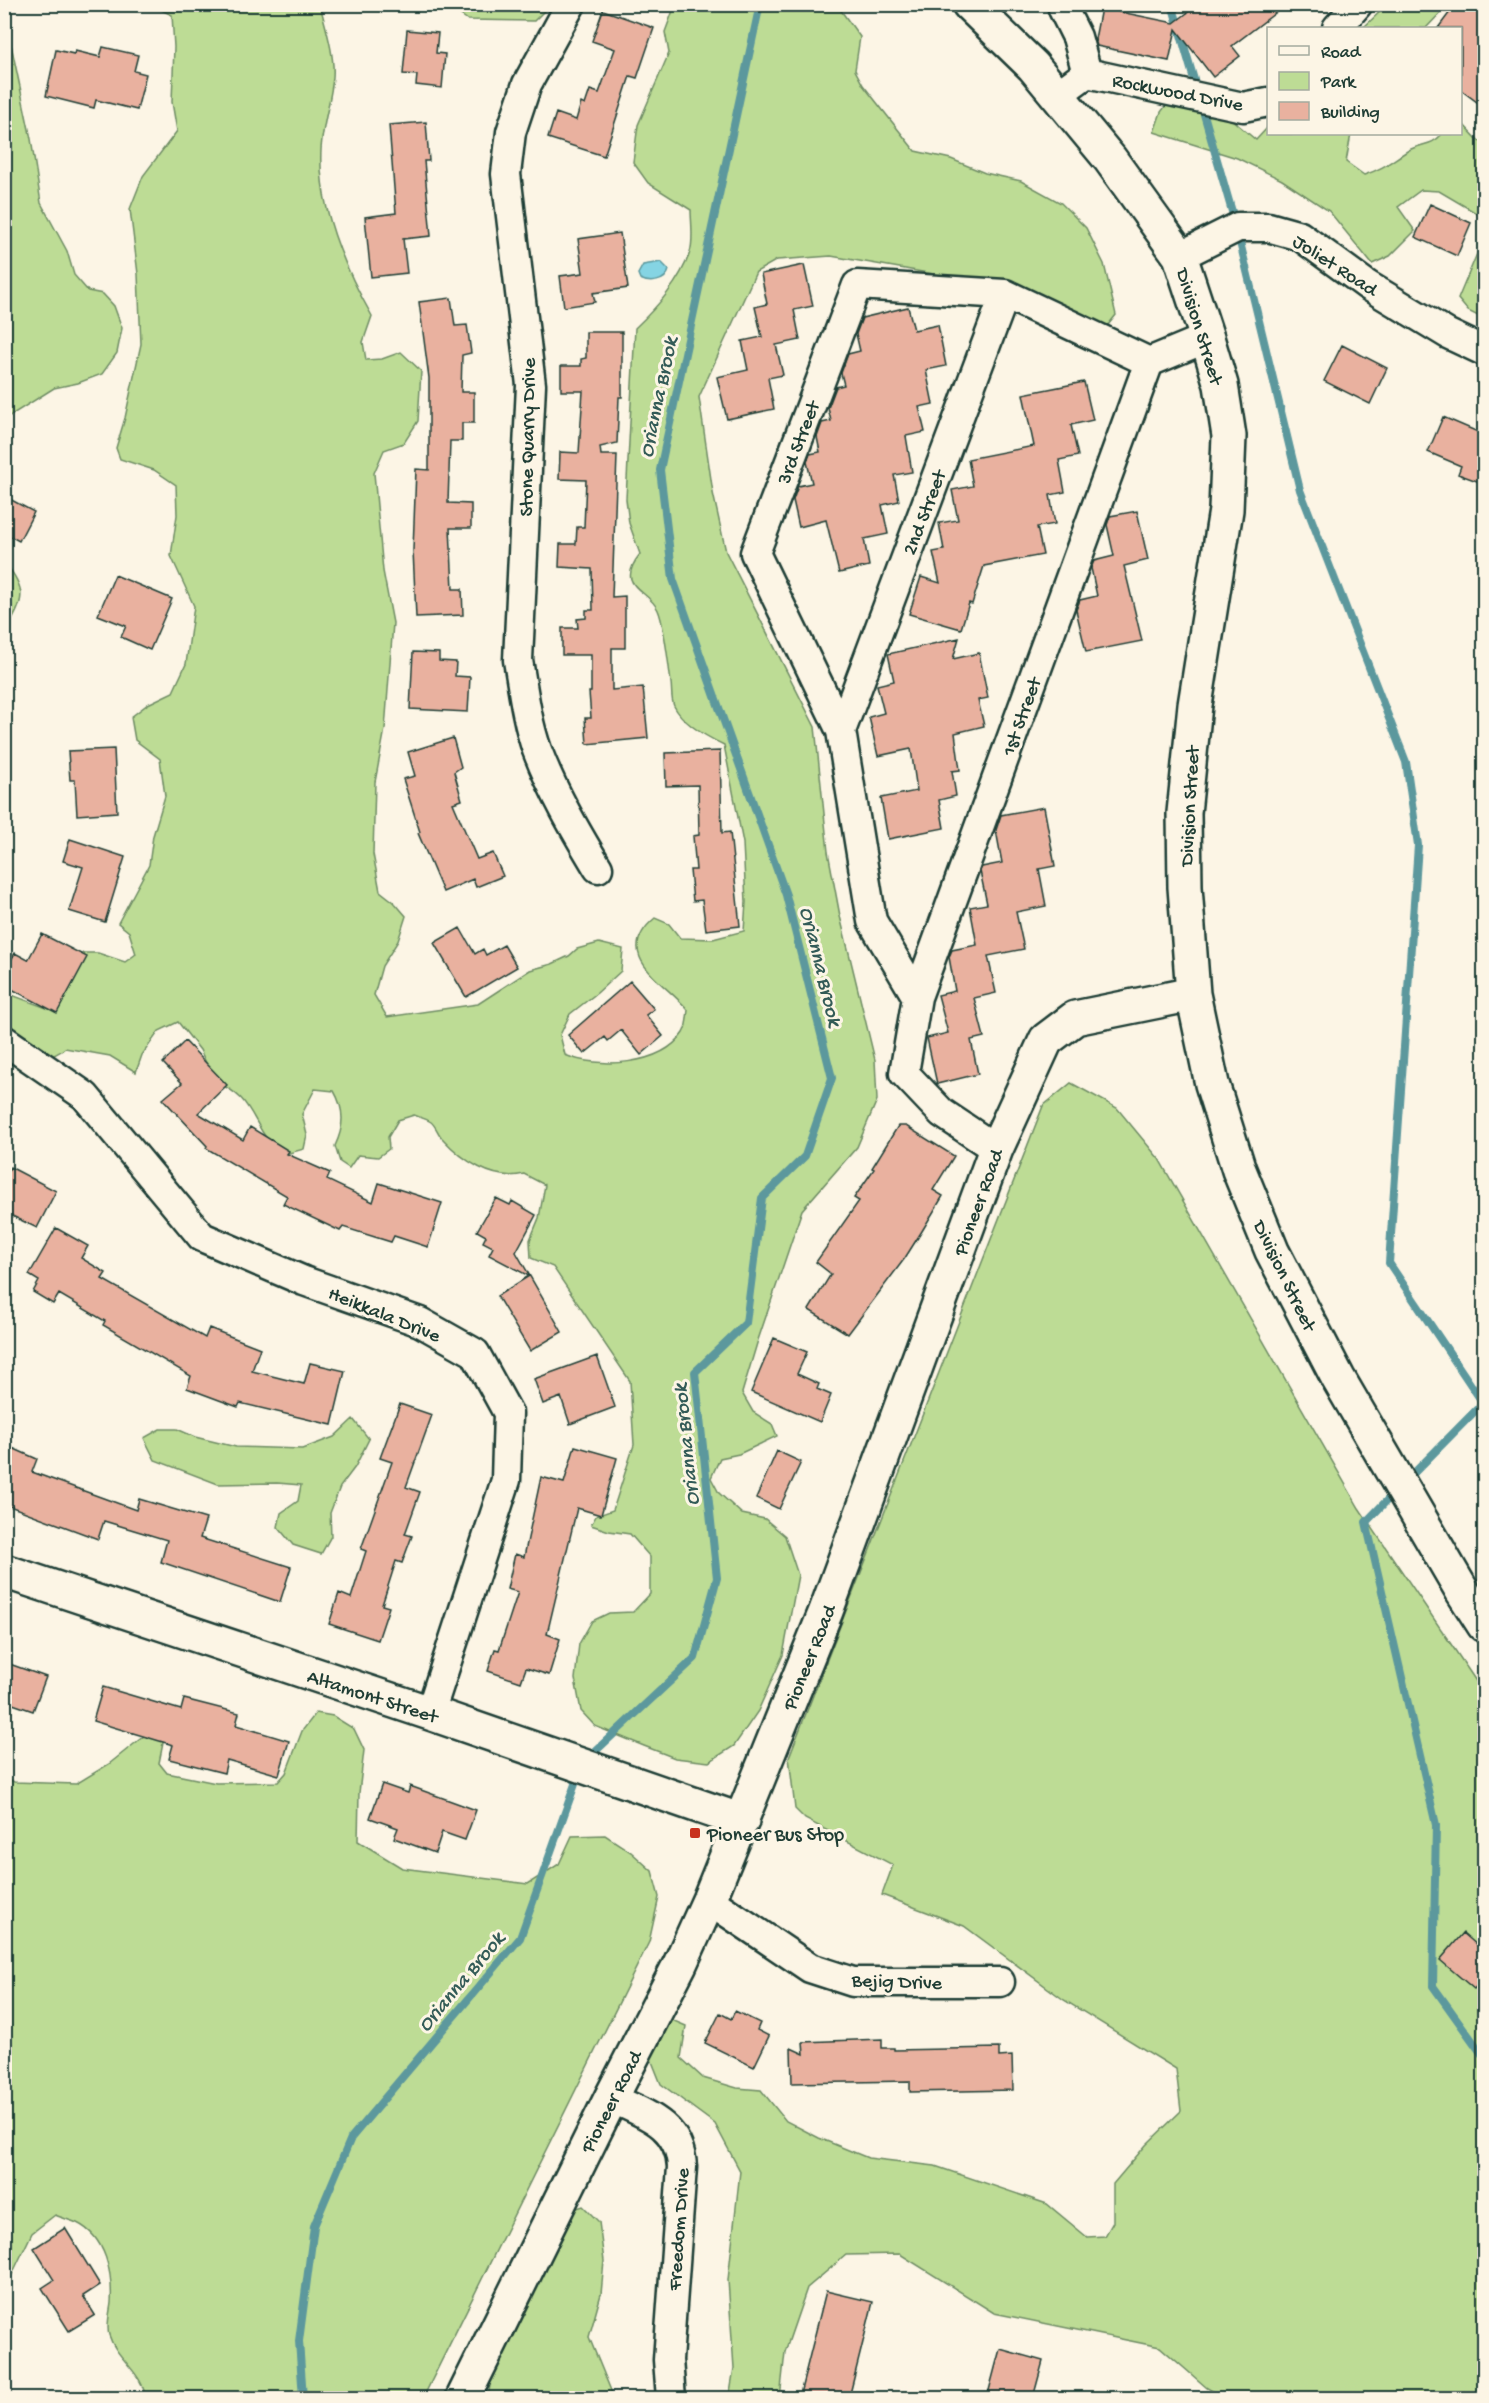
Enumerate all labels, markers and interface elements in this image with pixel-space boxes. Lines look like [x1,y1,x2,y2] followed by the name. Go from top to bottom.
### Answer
[1267,27,1462,135] legend
[1321,43,1362,64] text: Road
[1110,70,1245,119] street label: Rockwood Drive
[1320,73,1357,94] text: Park
[1320,103,1380,124] text: Building
[1287,231,1383,304] street label: Joliet Road
[1169,264,1227,390] street label: Division Street
[635,333,686,460] water label: Orianna Brook
[517,357,542,517] street label: Stone Quarry Drive
[774,397,827,489] street label: 3rd Street
[900,466,954,559] street label: 2nd Street
[998,673,1049,760] street label: 1st Street
[1177,744,1206,869] street label: Division Street
[792,905,846,1032] water label: Orianna Brook
[950,1145,1011,1260] street label: Pioneer Road
[1245,1216,1320,1337] street label: Division Street
[324,1283,444,1349] street label: Heikkala Drive
[669,1380,707,1507] water label: Orianna Brook
[779,1600,844,1715] street label: Pioneer Road
[304,1666,442,1731] street label: Altamont Street
[706,1825,844,1848] place label: Pioneer Bus Stop
[688,1826,702,1840] marker: Pioneer Bus Stop
[414,1926,513,2038] water label: Orianna Brook
[850,1970,943,1997] street label: Bejig Drive
[577,2046,650,2158] street label: Pioneer Road
[665,2167,696,2292] street label: Freedom Drive

